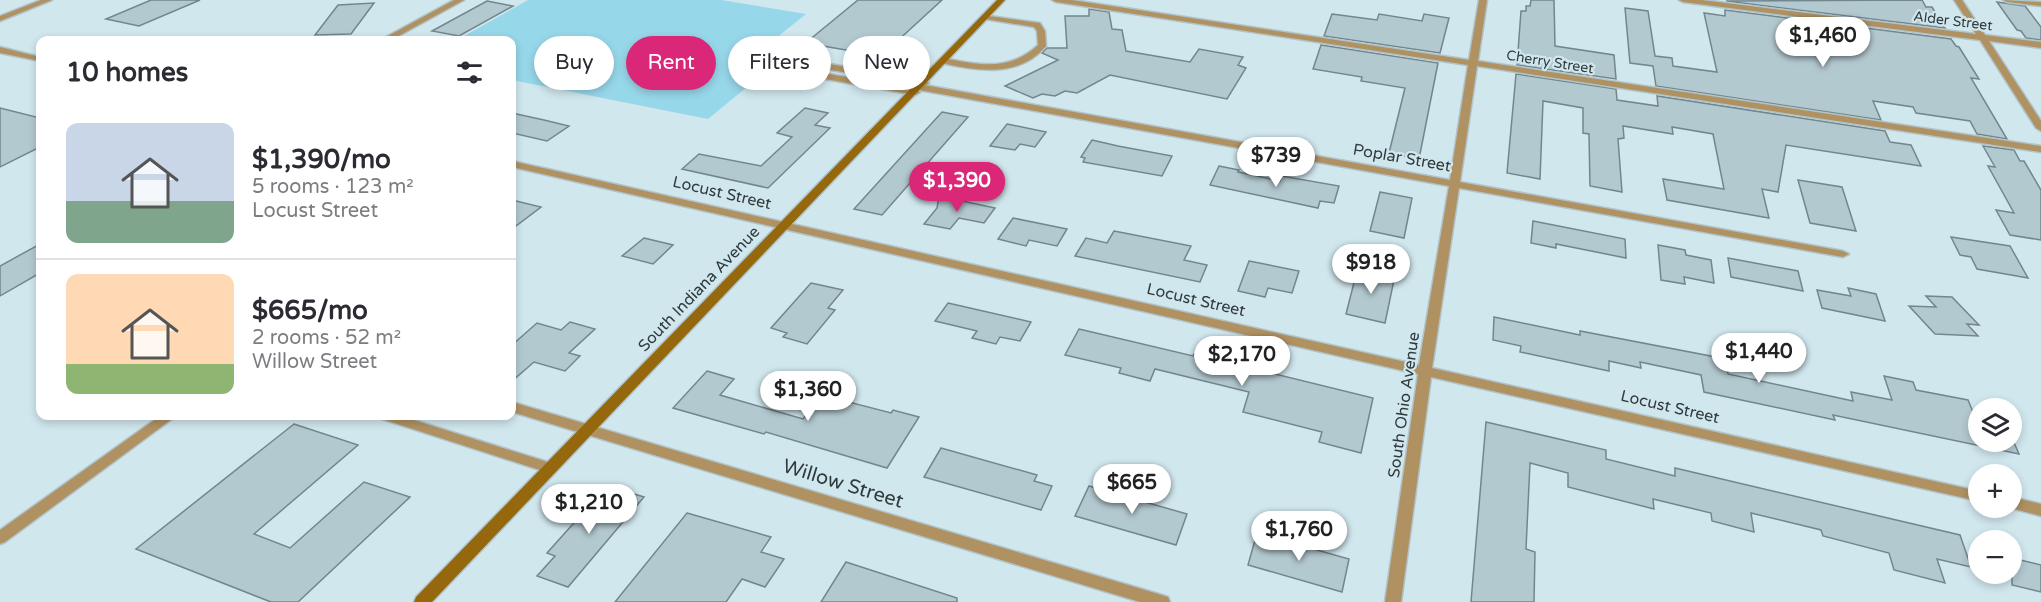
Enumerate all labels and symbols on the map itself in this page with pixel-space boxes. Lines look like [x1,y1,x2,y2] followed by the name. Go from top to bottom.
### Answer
[1912,8,1994,34] street label: Alder Street
[1774,17,1872,68] pin: $1,460
[1505,47,1595,77] street label: Cherry Street
[1240,137,1312,188] pin: $739
[1351,140,1453,176] street label: Poplar Street
[908,162,1006,213] pin: $1,390
[671,172,773,214] street label: Locust Street
[634,222,764,356] street label: South Indiana Avenue
[1335,244,1407,295] pin: $918
[1145,279,1247,321] street label: Locust Street
[1384,331,1424,479] street label: South Ohio Avenue
[1710,333,1808,384] pin: $1,440
[1193,336,1291,387] pin: $2,170
[759,371,857,422] pin: $1,360
[1619,386,1721,428] street label: Locust Street
[780,454,907,514] street label: Willow Street
[1096,464,1168,515] pin: $665
[540,484,638,535] pin: $1,210
[1250,511,1348,562] pin: $1,760

